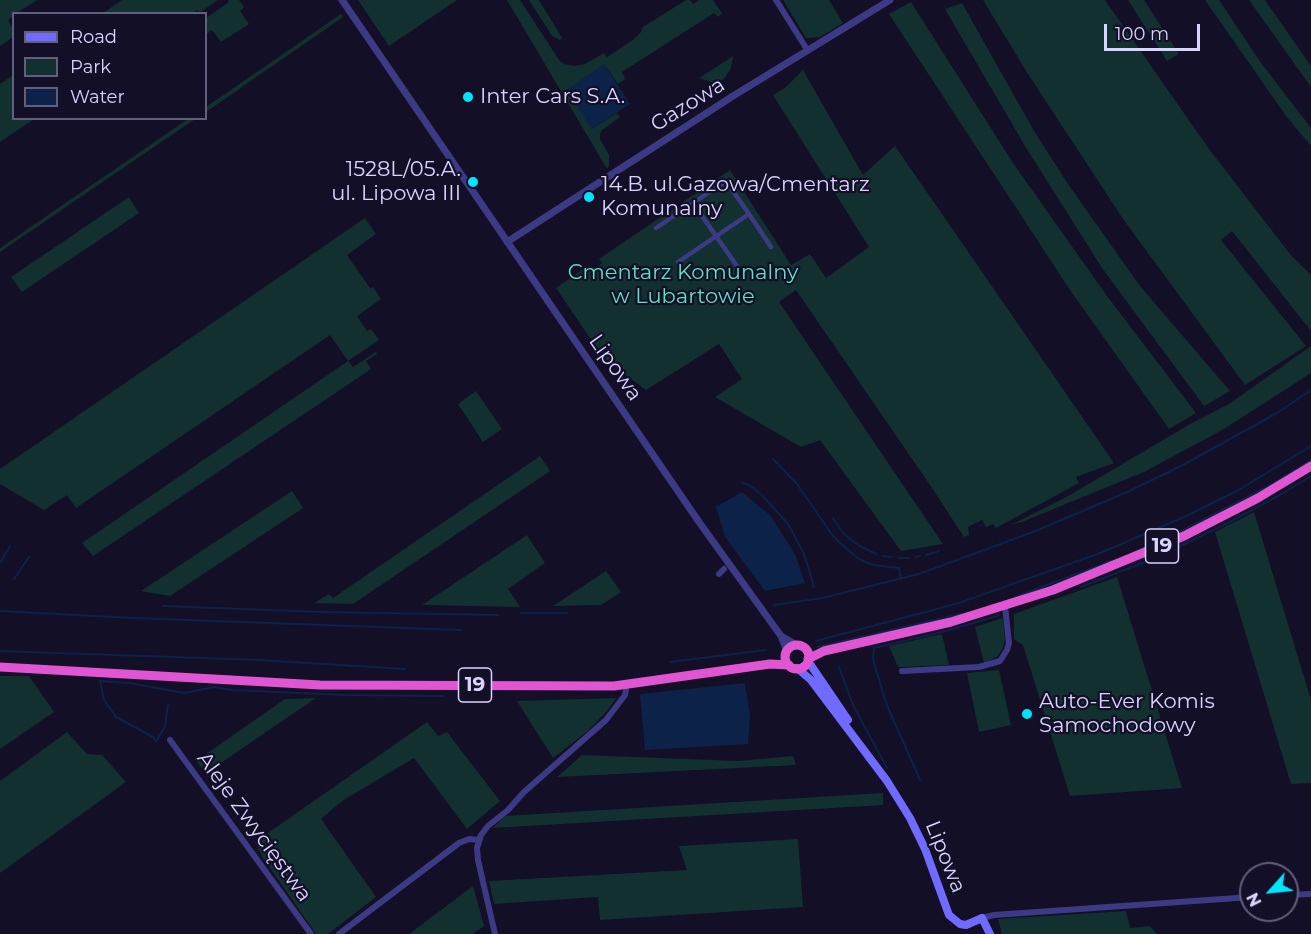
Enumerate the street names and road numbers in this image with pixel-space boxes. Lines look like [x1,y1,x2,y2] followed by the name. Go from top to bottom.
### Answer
[646,72,730,138] street label: Gazowa
[583,330,647,406] street label: Lipowa
[1146,529,1178,563] road number: 19
[458,668,492,702] road number: 19
[191,747,317,907] street label: Aleje Zwycięstwa
[919,817,971,897] street label: Lipowa

